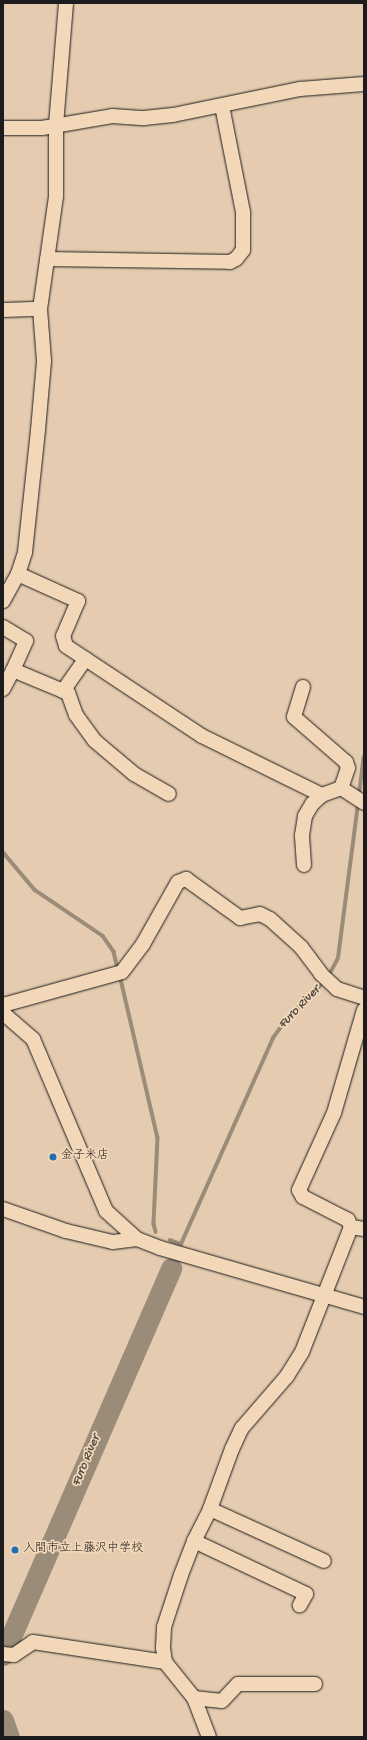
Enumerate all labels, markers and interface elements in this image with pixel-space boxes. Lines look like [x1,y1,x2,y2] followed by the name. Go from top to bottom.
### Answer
[276,983,324,1033] water label: Furo River
[61,1150,109,1164] place label: 金子米店
[48,1152,58,1162] marker: 金子米店
[69,1433,105,1489] water label: Furo River
[23,1543,143,1557] place label: 入間市立上藤沢中学校
[10,1545,20,1555] marker: 入間市立上藤沢中学校

